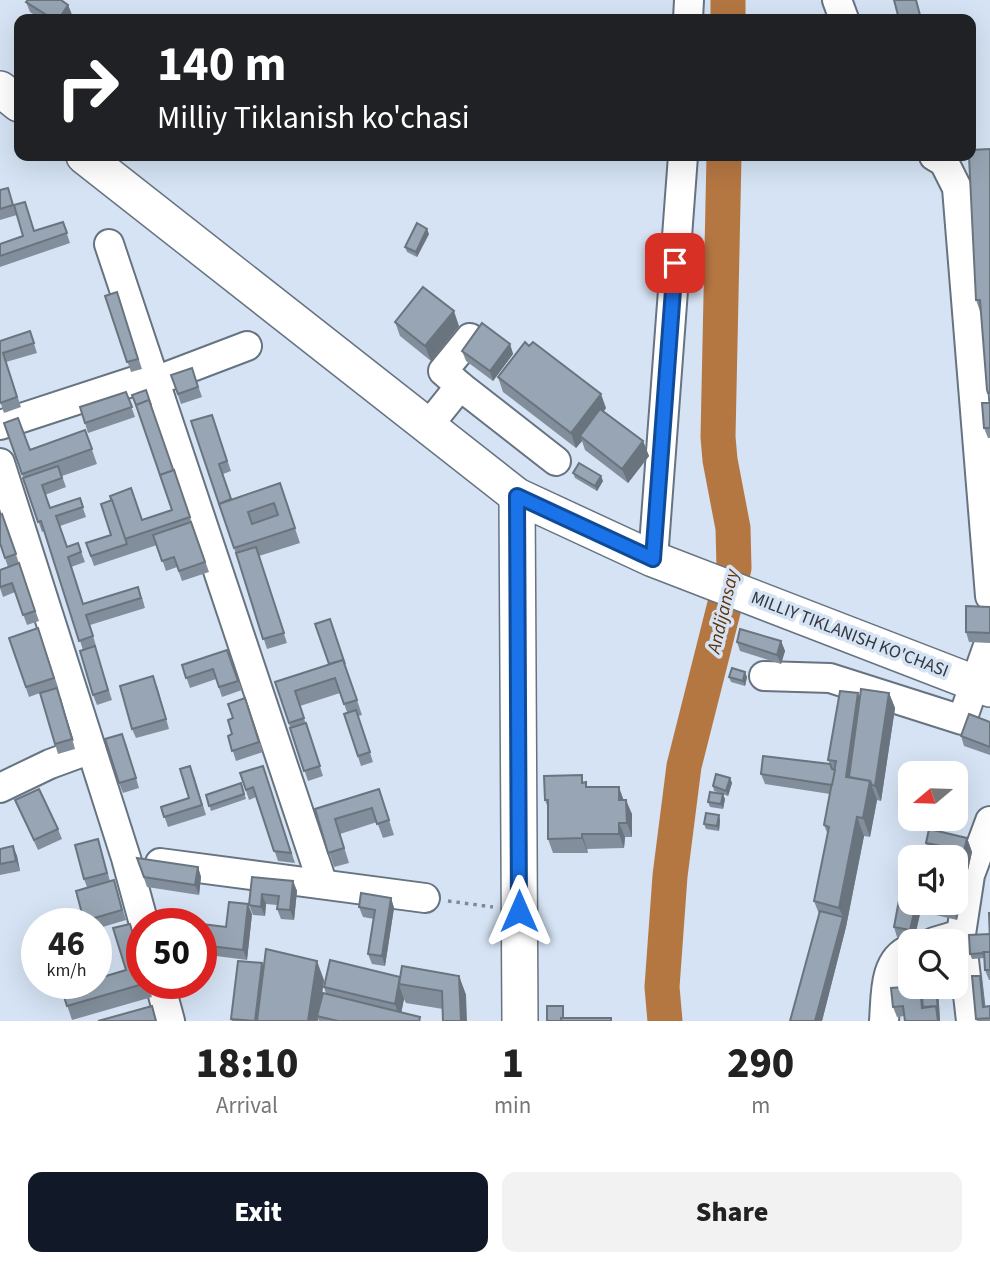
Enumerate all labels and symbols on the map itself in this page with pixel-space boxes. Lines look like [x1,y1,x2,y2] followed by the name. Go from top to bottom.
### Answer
[645,233,705,293] pin
[700,565,747,657] water label: Andijansay
[748,585,952,684] street label: MILLIY TIKLANISH KO'CHASI
[898,761,968,831] north arrow
[482,874,556,948] position arrow
[126,908,217,999] speed limit sign: 50

